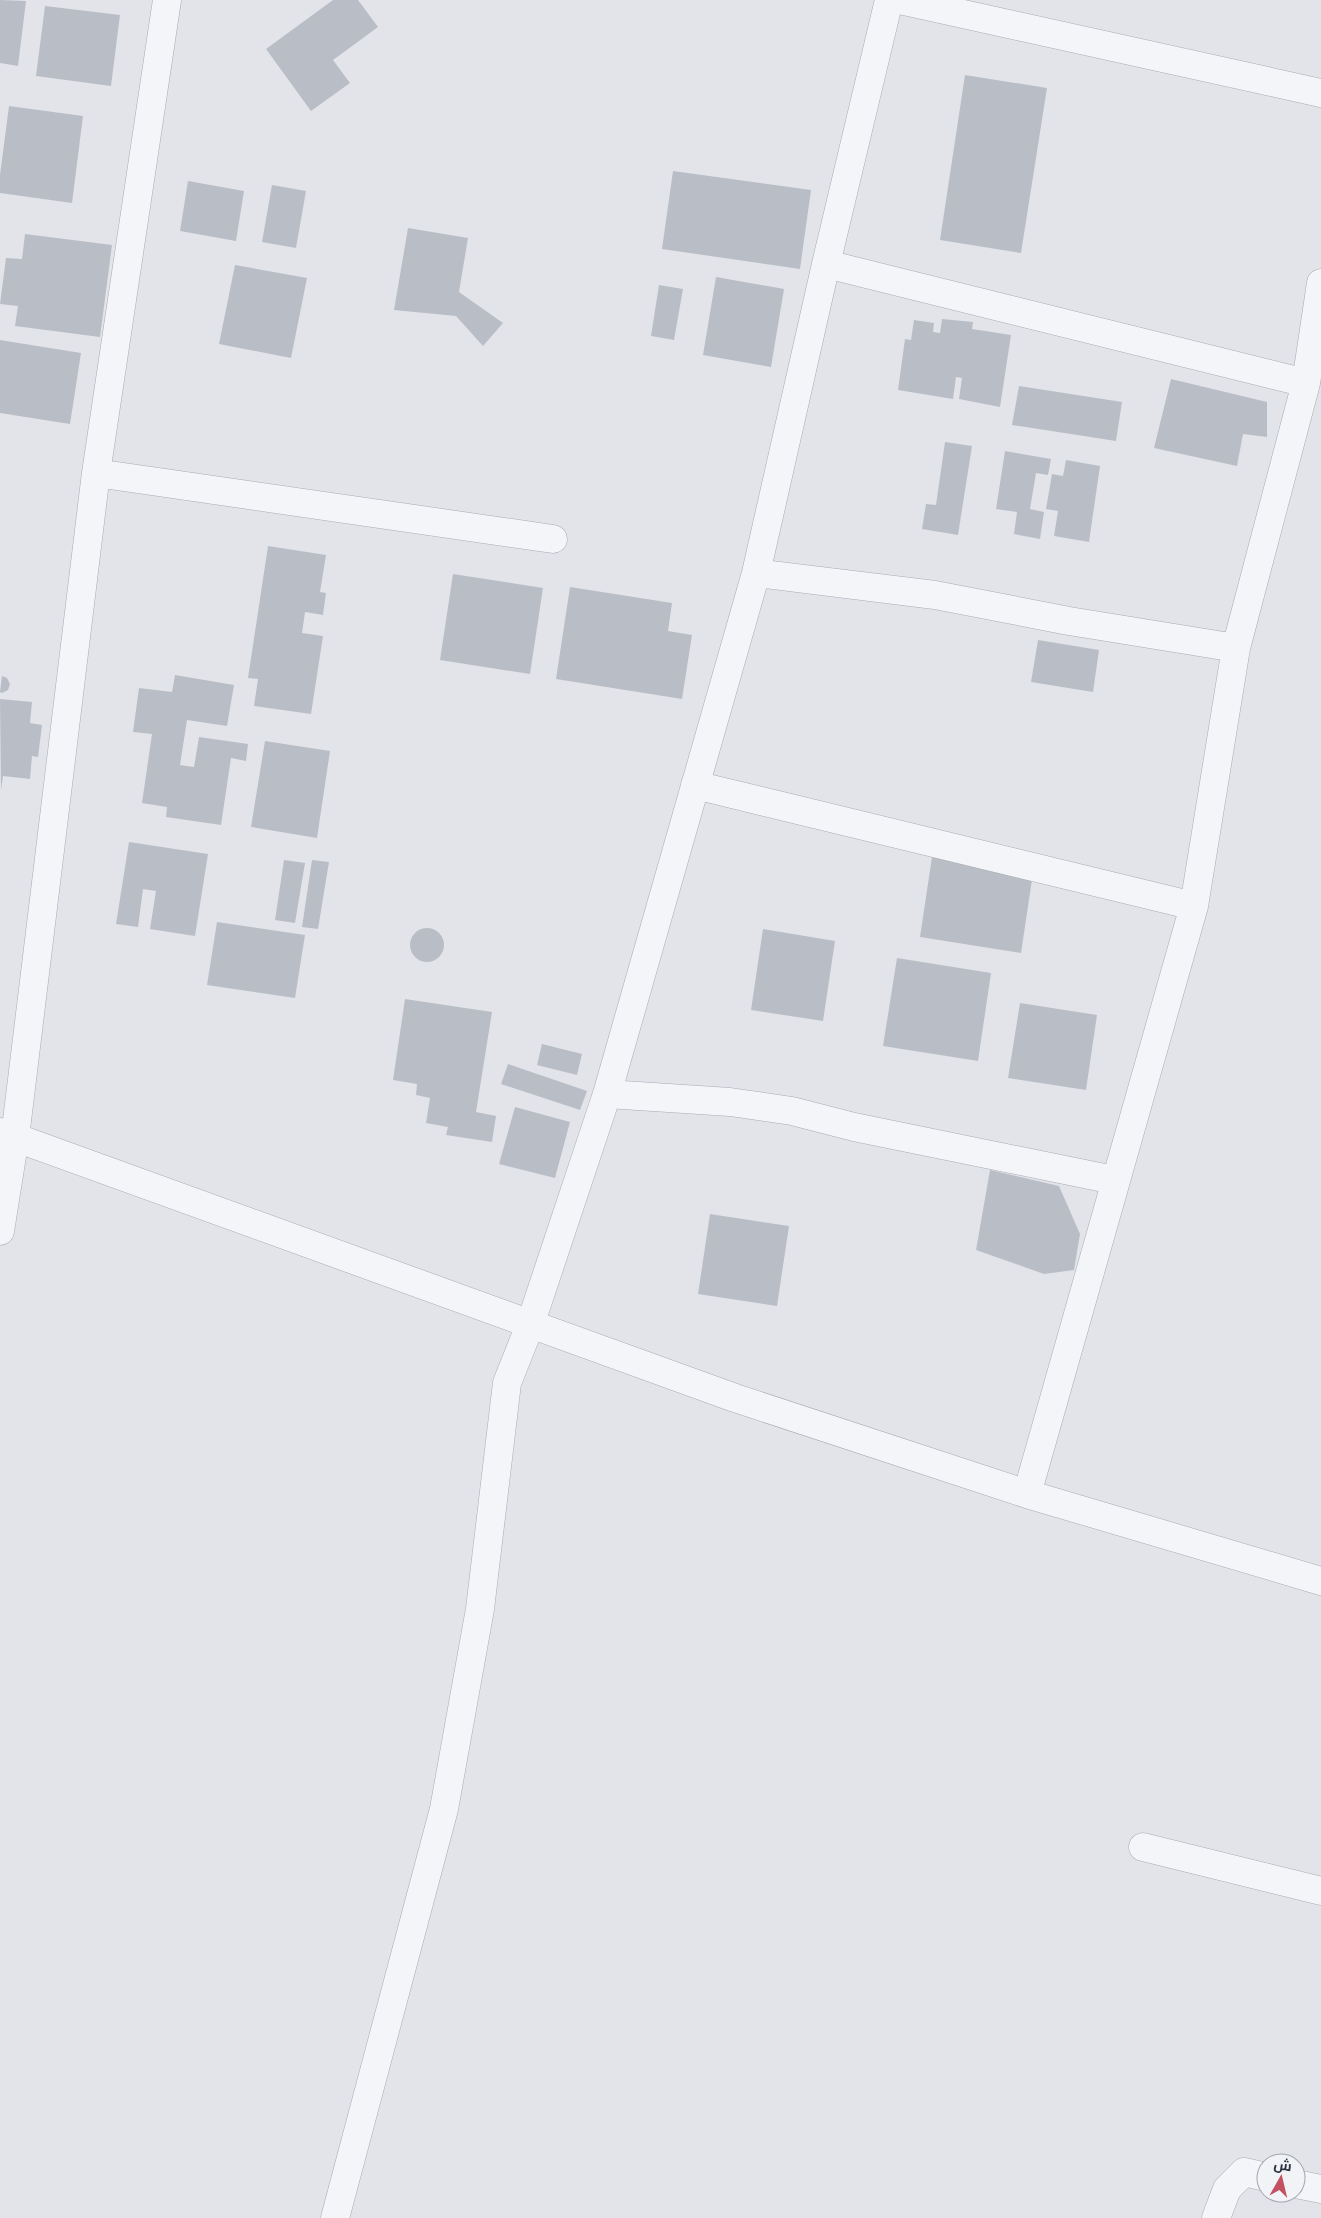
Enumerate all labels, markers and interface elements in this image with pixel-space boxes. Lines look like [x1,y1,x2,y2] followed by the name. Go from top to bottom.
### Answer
[1256,2153,1306,2203] north arrow
[1273,2156,1293,2175] text: ش

